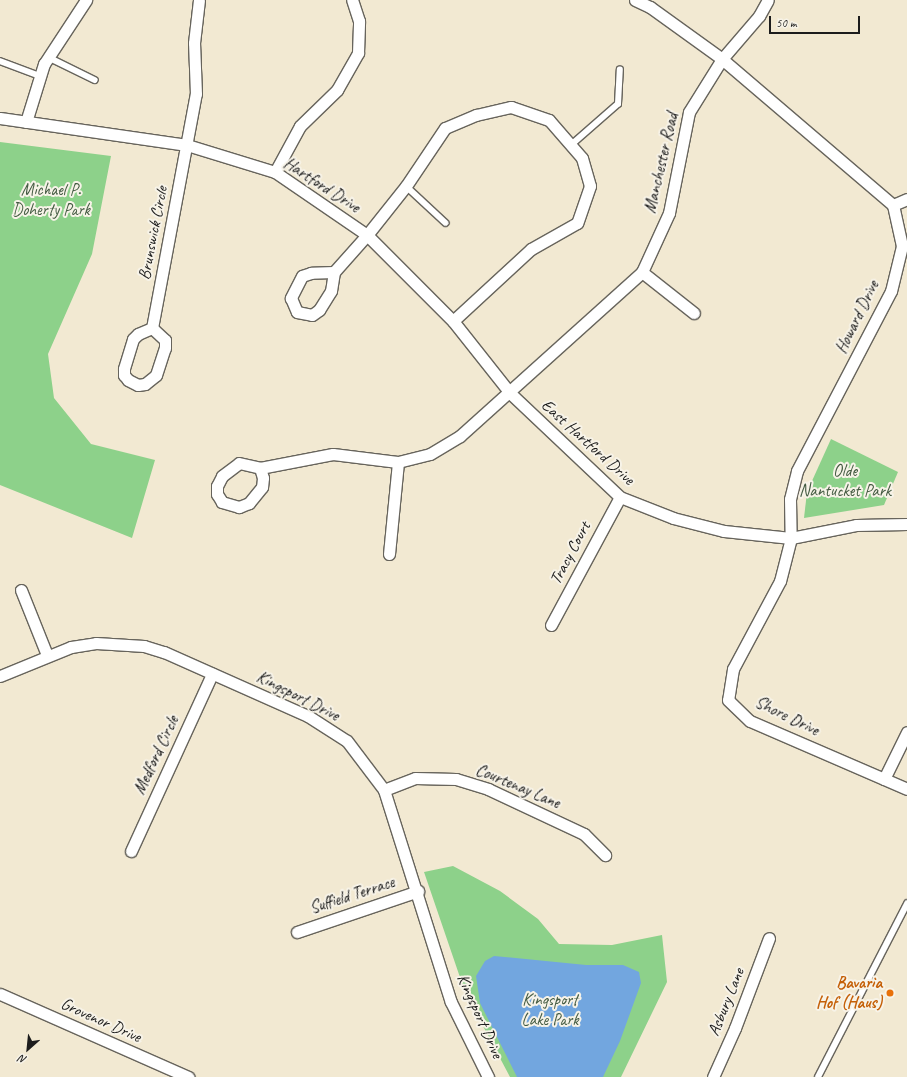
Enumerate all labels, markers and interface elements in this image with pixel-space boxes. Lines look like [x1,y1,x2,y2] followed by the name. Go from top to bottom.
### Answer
[771,8,862,34] scale bar
[776,15,796,31] text: 50 m
[640,111,682,215] street label: Manchester Road
[280,153,364,217] street label: Hartford Drive
[12,180,90,220] park label: Michael P. Doherty Park
[134,185,172,281] street label: Brunswick Circle
[831,277,883,357] street label: Howard Drive
[537,395,639,489] street label: East Hartford Drive
[799,461,891,501] park label: Olde Nantucket Park
[545,518,595,588] street label: Tracy Court
[253,666,343,726] street label: Kingsport Drive
[752,692,822,740] street label: Shore Drive
[129,713,183,797] street label: Medford Circle
[473,759,563,813] street label: Courtenay Lane
[307,872,397,918] street label: Suffield Terrace
[703,965,749,1039] street label: Asbury Lane
[452,971,508,1061] street label: Kingsport Drive
[816,973,882,1013] place label: Bavaria Hof (Haus)
[885,988,895,998] marker: Bavaria Hof (Haus)
[521,990,579,1030] park label: Kingsport Lake Park
[58,993,144,1047] street label: Grovenor Drive
[8,1029,48,1069] north arrow
[16,1052,29,1067] text: N

